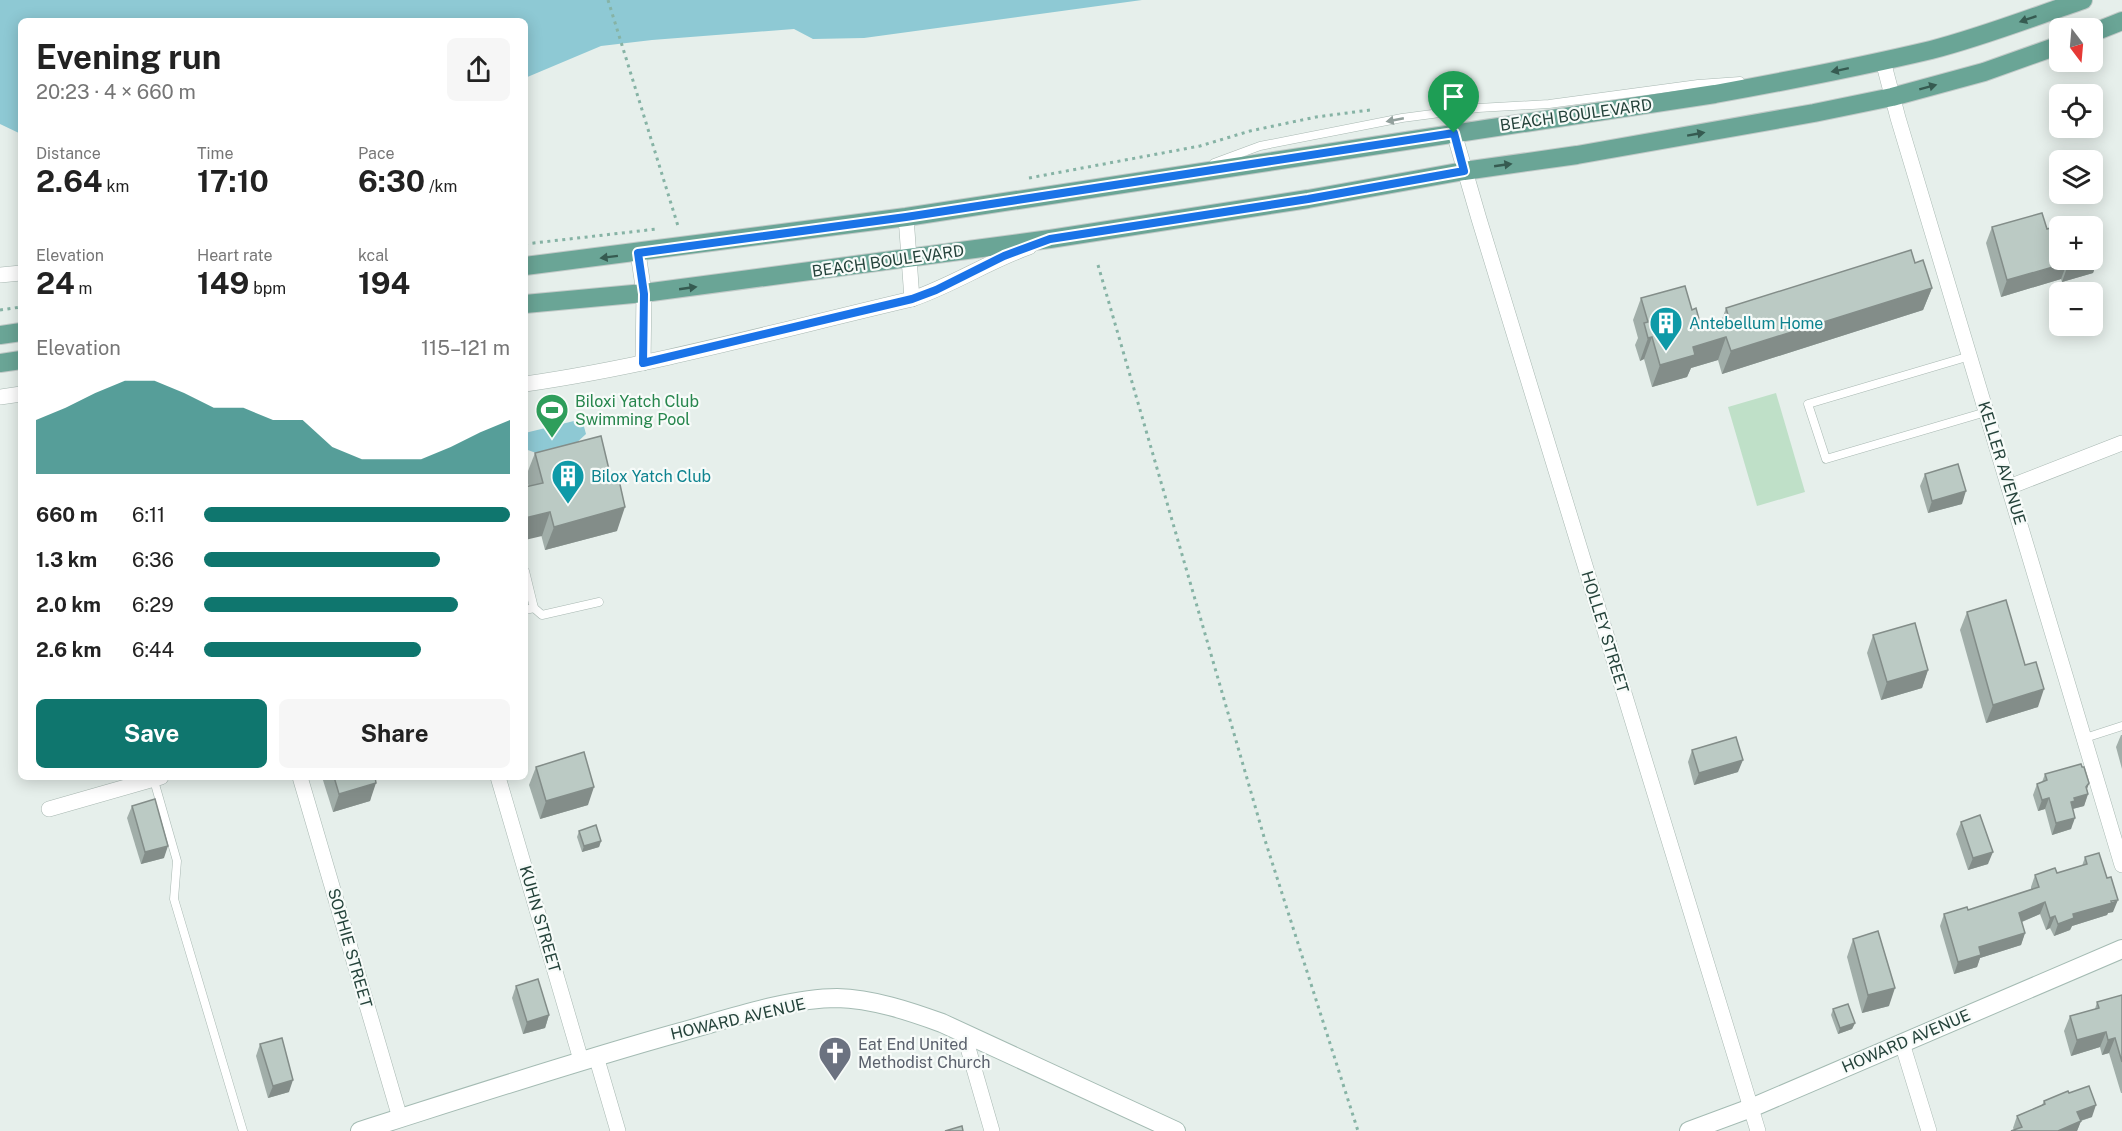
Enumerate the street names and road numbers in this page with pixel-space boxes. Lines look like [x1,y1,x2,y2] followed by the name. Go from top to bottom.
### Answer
[1499,95,1653,135] street label: BEACH BOULEVARD
[811,241,965,281] street label: BEACH BOULEVARD
[1974,399,2030,527] street label: KELLER AVENUE
[1577,569,1633,696] street label: HOLLEY STREET
[516,863,565,975] street label: KUHN STREET
[324,886,376,1010] street label: SOPHIE STREET
[669,994,807,1044] street label: HOWARD AVENUE
[1839,1005,1973,1077] street label: HOWARD AVENUE

